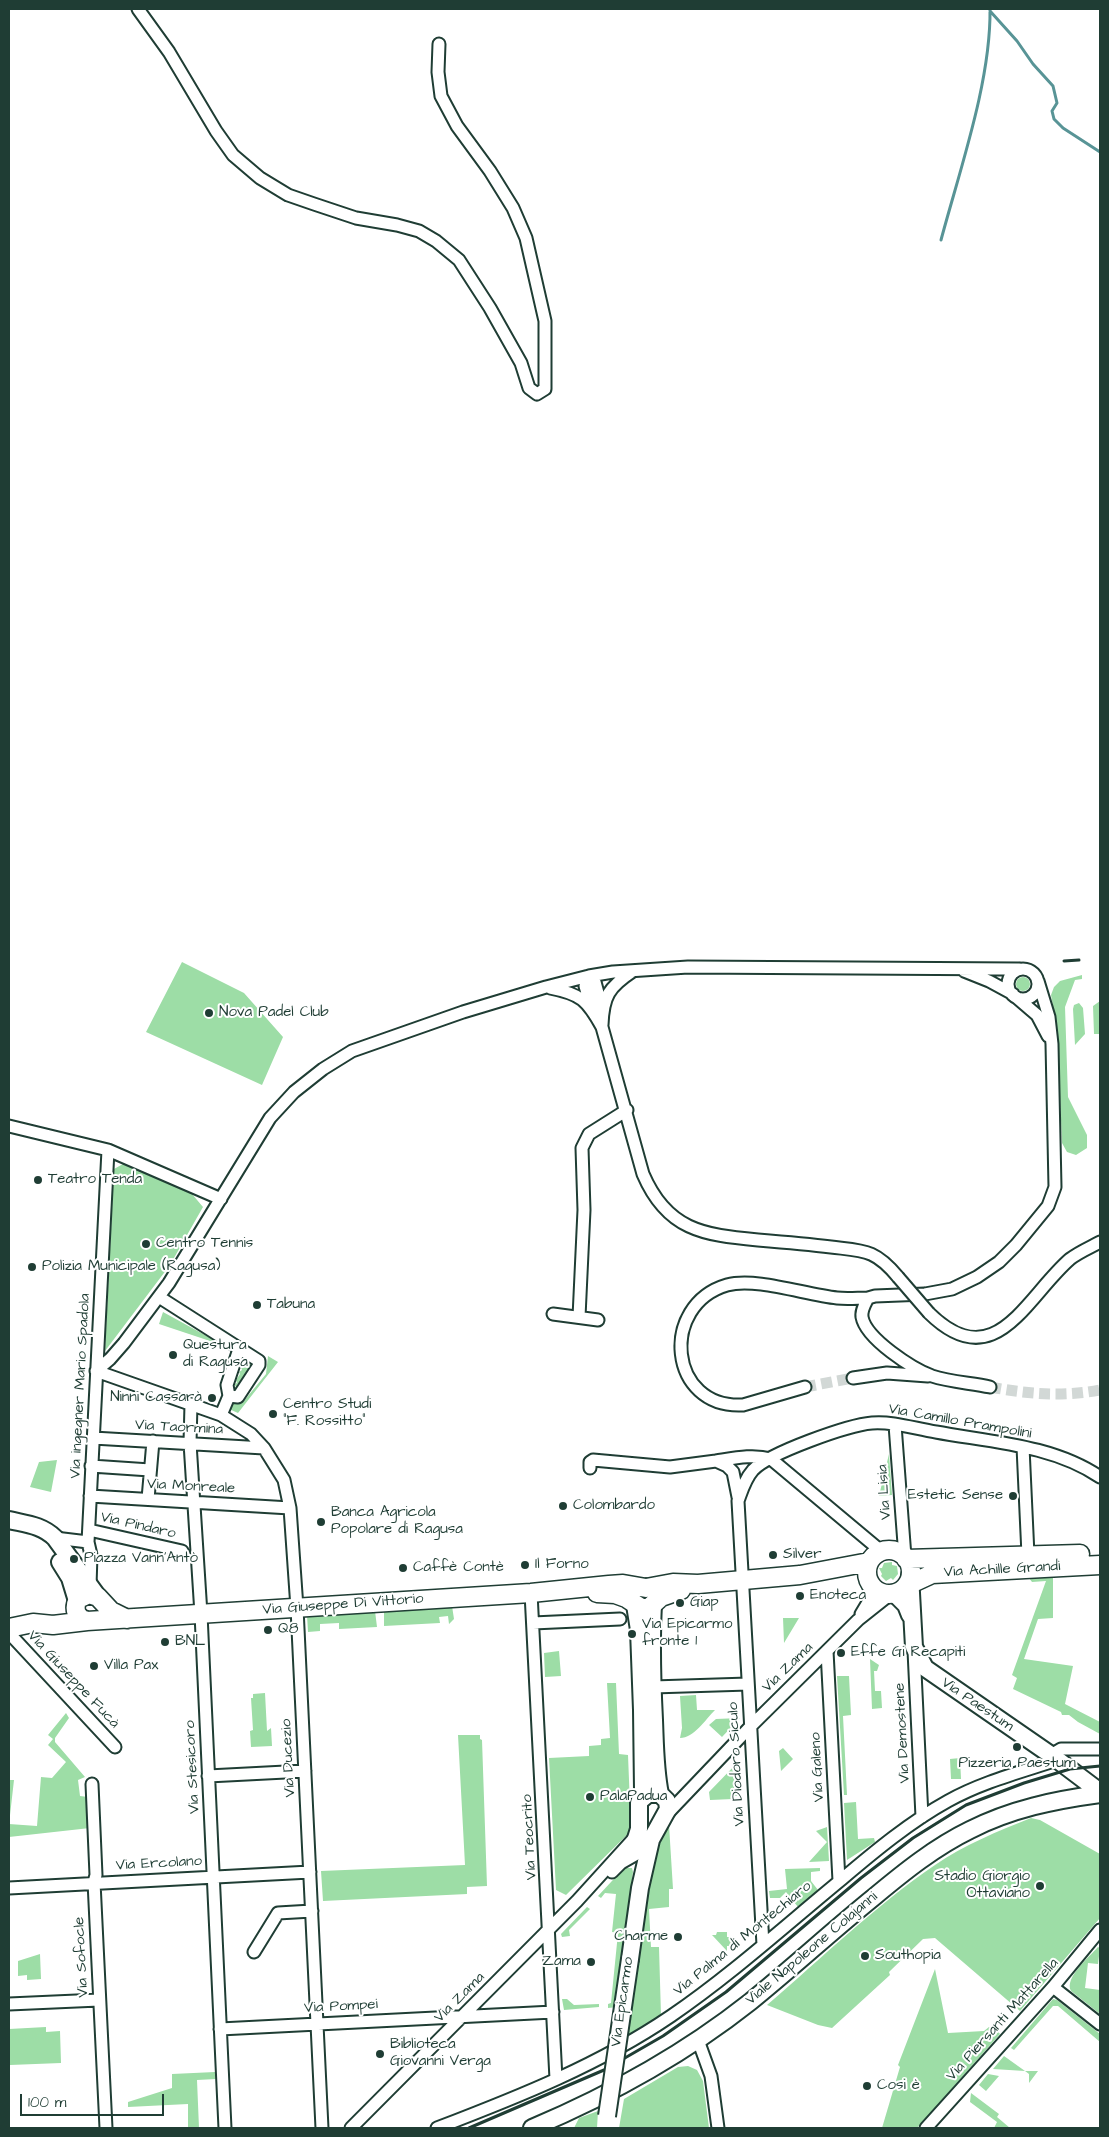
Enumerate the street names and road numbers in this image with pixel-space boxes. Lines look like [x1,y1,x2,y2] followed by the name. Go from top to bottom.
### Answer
[67,1293,95,1479] street label: Via ingegner Mario Spadola
[887,1401,1033,1443] street label: Via Camillo Prampolini
[135,1417,223,1439] street label: Via Taormina
[874,1464,896,1520] street label: Via Lisia
[147,1476,235,1498] street label: Via Monreale
[99,1509,177,1543] street label: Via Pindaro
[943,1558,1061,1582] street label: Via Achille Grandi
[262,1590,424,1620] street label: Via Giuseppe Di Vittorio
[23,1627,123,1733] street label: Via Giuseppe Fucà
[759,1639,817,1697] street label: Via Zama
[937,1674,1017,1736] street label: Via Paestum
[891,1682,915,1784] street label: Via Demostene
[725,1701,749,1827] street label: Via Diodoro Siculo
[278,1718,300,1798] street label: Via Ducezio
[182,1720,204,1814] street label: Via Stesicoro
[807,1732,829,1802] street label: Via Galeno
[519,1794,541,1880] street label: Via Teocrito
[115,1853,203,1875] street label: Via Ercolano
[670,1878,816,2000] street label: Via Palma di Montechiaro
[742,1889,882,2009] street label: Viale Napoleone Colajanni
[71,1916,93,1998] street label: Via Sofocle
[943,1955,1063,2085] street label: Via Piersanti Mattarella
[608,1956,638,2048] street label: Via Epicarmo
[431,1969,489,2027] street label: Via Zama
[304,1996,378,2018] street label: Via Pompei

